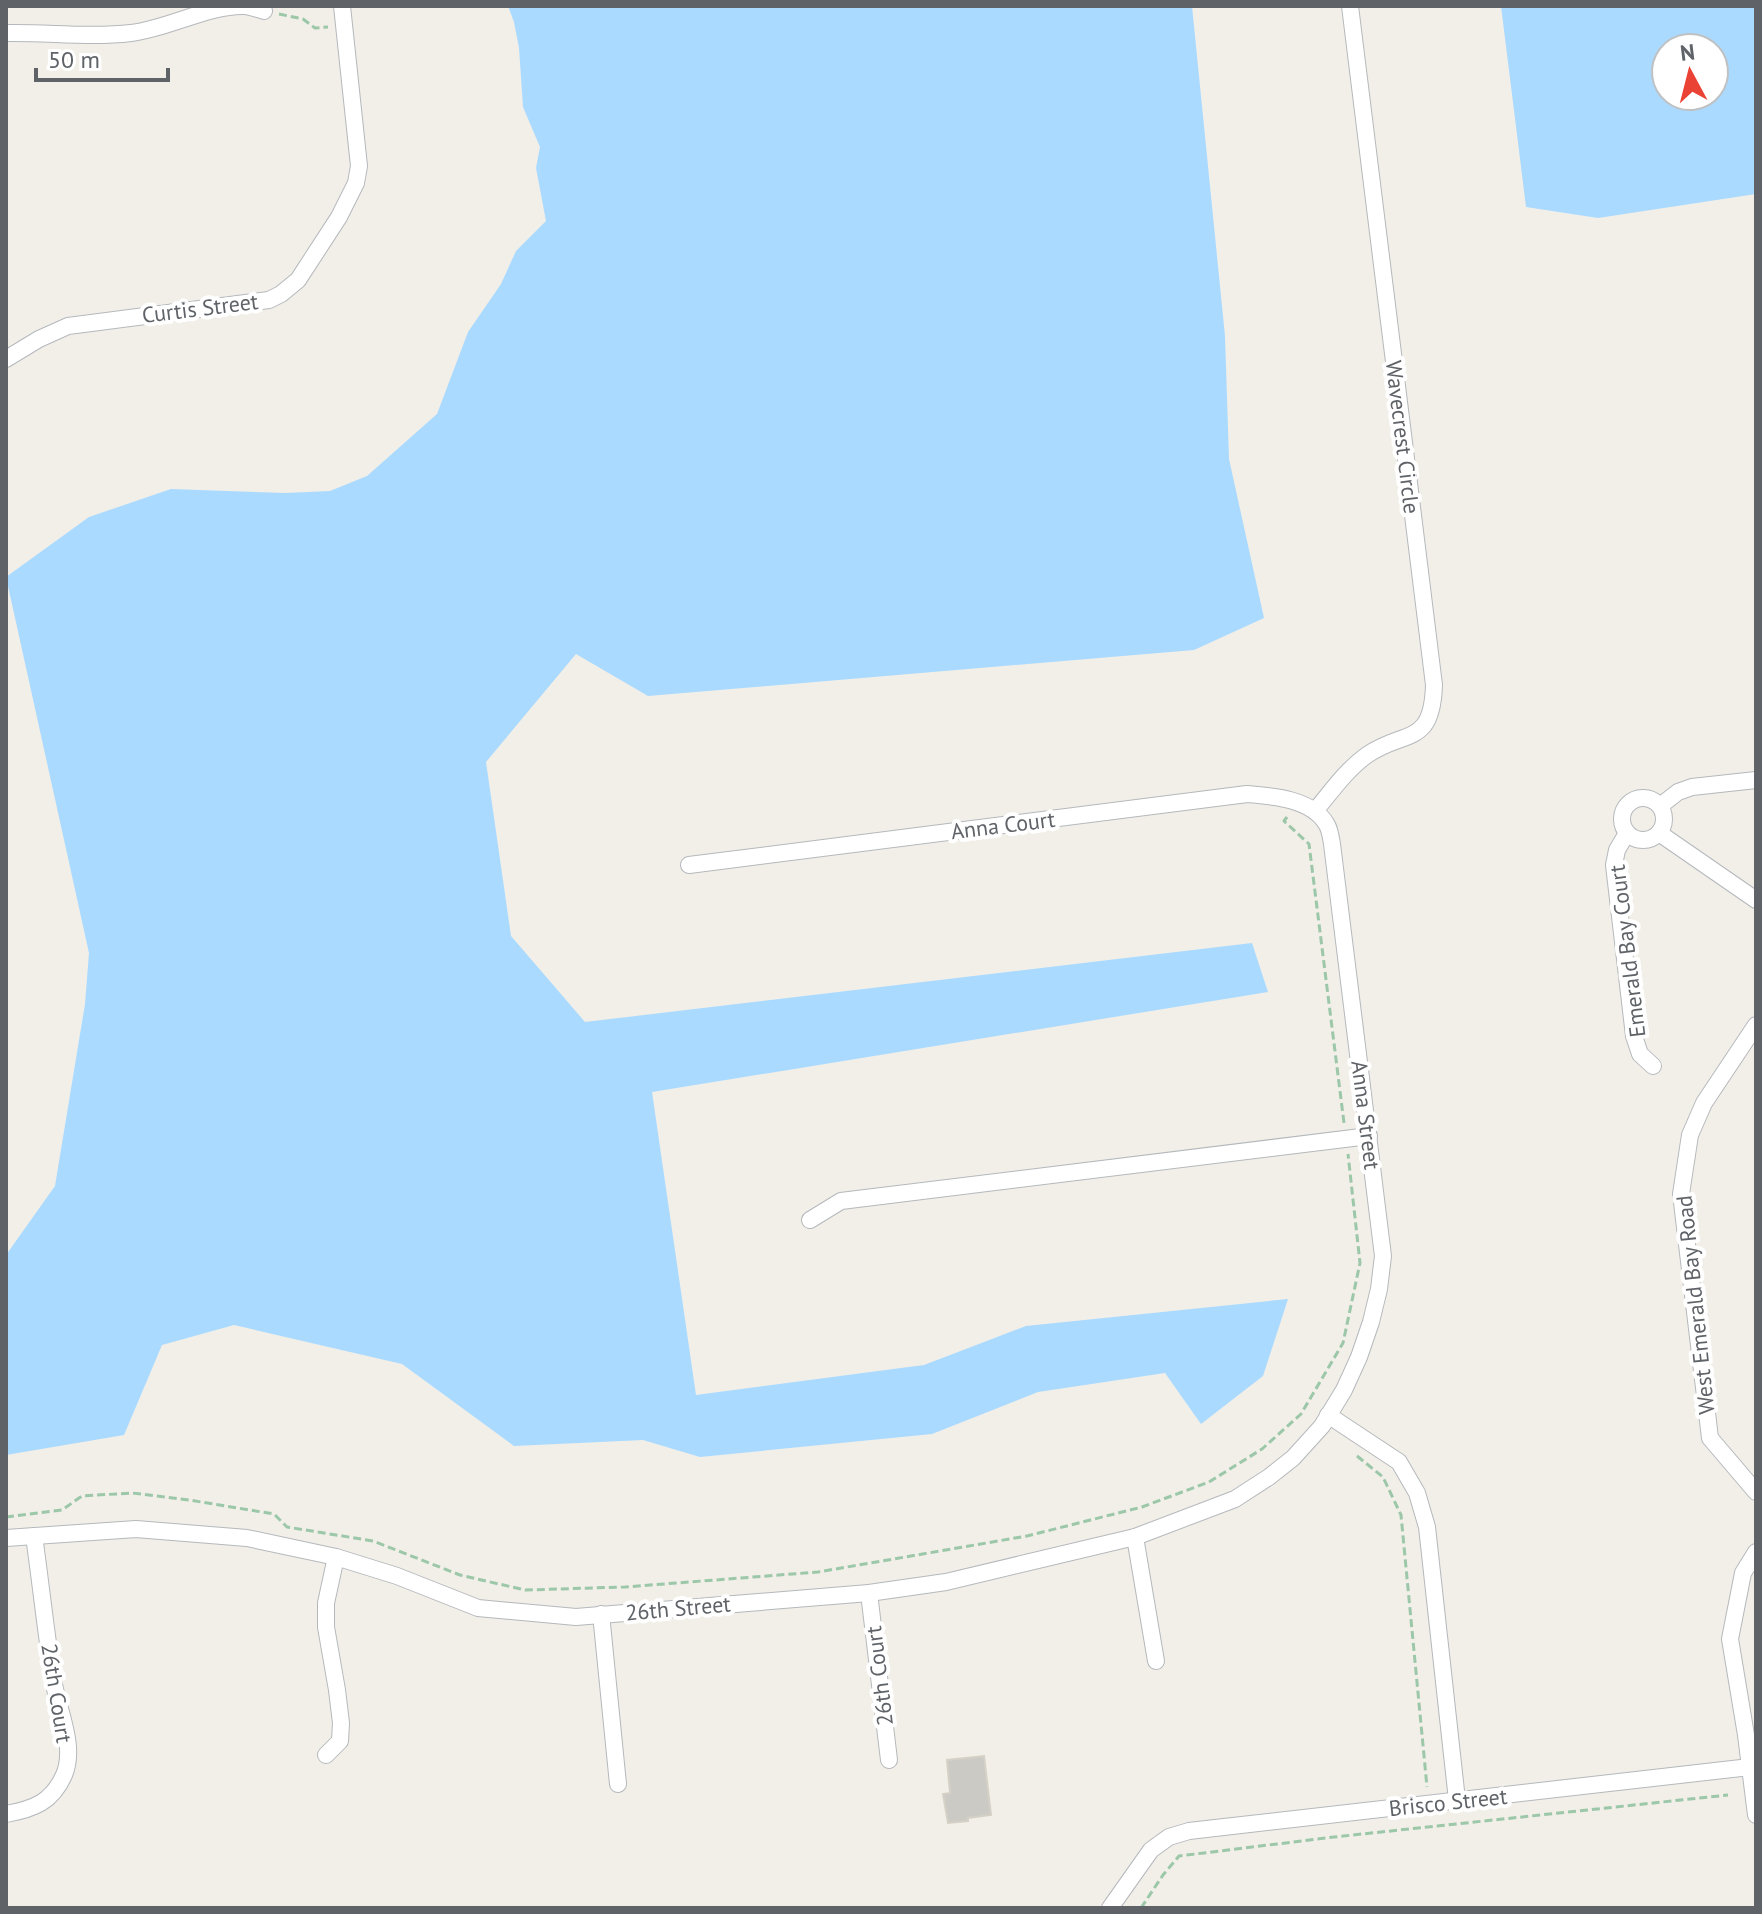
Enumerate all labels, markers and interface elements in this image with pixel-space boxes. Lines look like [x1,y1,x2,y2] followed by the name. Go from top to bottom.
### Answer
[36,32,168,82] scale bar
[1650,32,1730,112] north arrow
[1679,37,1696,67] text: N
[48,44,100,75] text: 50 m
[140,287,260,329] street label: Curtis Street
[1380,359,1426,515] street label: Wavecrest Circle
[949,805,1057,845] street label: Anna Court
[1602,863,1651,1039] street label: Emerald Bay Court
[1345,1059,1387,1172] street label: Anna Street
[1670,1194,1720,1416] street label: West Emerald Bay Road
[624,1589,732,1627] street label: 26th Street
[859,1624,899,1728] street label: 26th Court
[35,1641,79,1745] street label: 26th Court
[1387,1782,1509,1822] street label: Brisco Street

